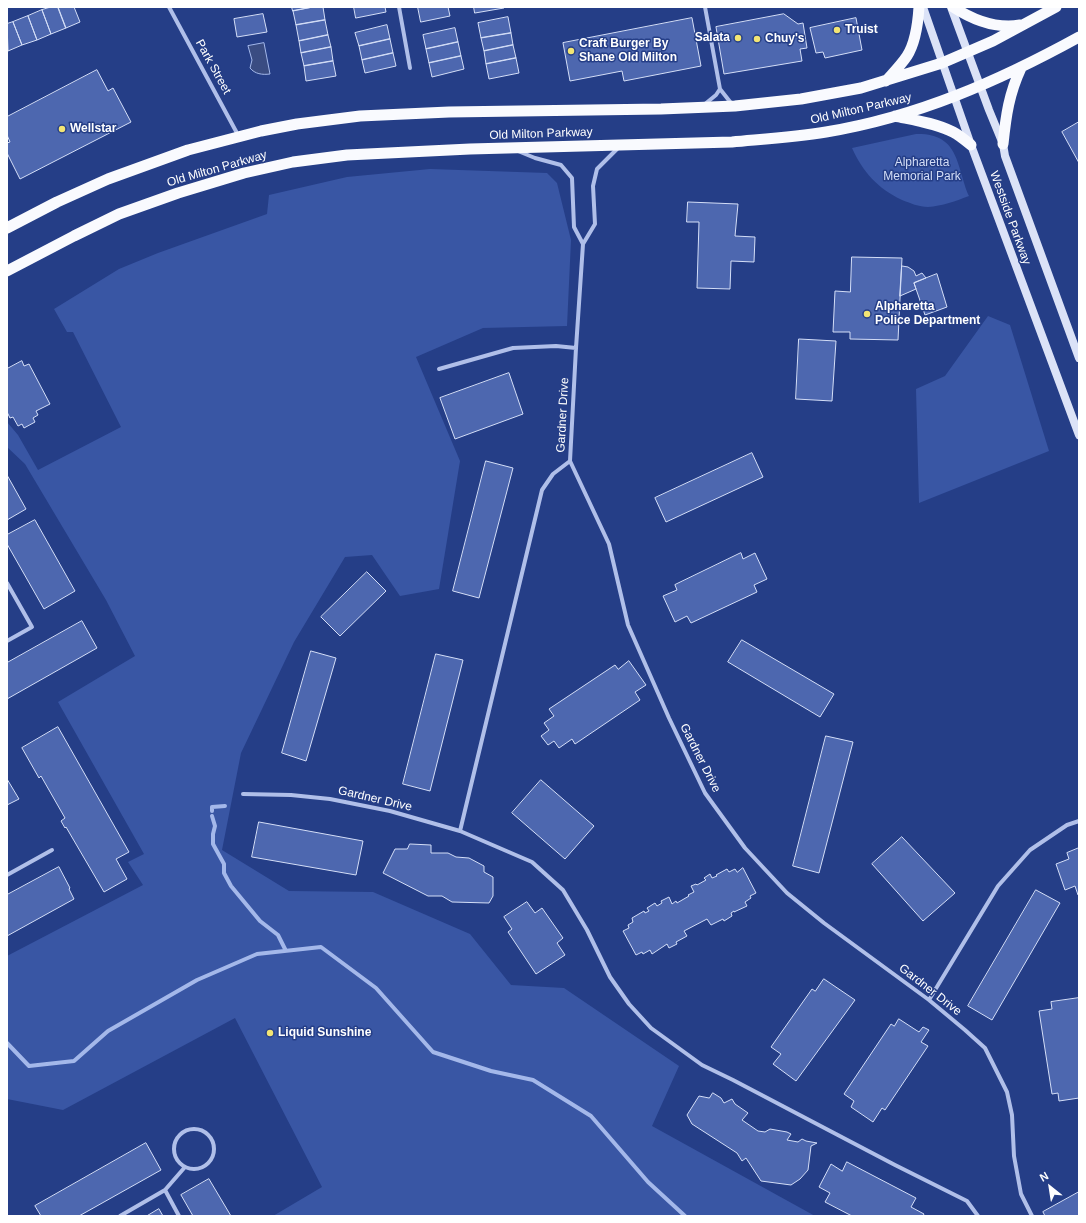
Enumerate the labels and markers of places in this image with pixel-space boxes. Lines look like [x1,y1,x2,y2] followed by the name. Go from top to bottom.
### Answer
[845,23,878,37] place label: Truist
[832,25,842,35] marker: Truist
[695,31,730,45] place label: Salata
[765,32,805,46] place label: Chuy's
[733,33,743,43] marker: Salata
[752,34,762,44] marker: Chuy's
[579,37,677,65] place label: Craft Burger By Shane Old Milton
[566,46,576,56] marker: Craft Burger By Shane Old Milton
[70,122,116,136] place label: Wellstar
[57,124,67,134] marker: Wellstar
[875,300,980,328] place label: Alpharetta Police Department
[862,309,872,319] marker: Alpharetta Police Department
[278,1026,371,1040] place label: Liquid Sunshine
[265,1028,275,1038] marker: Liquid Sunshine

